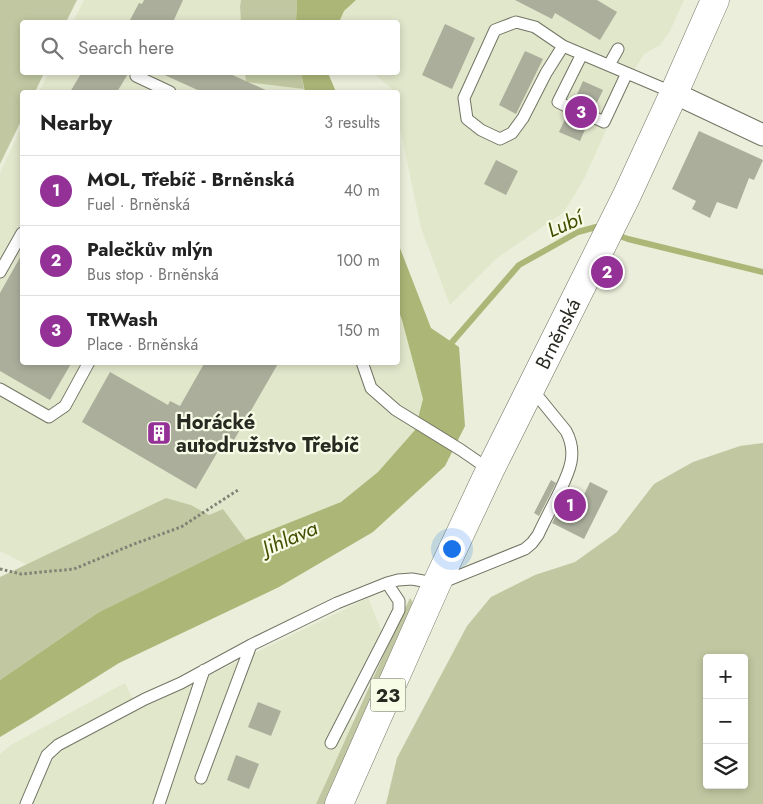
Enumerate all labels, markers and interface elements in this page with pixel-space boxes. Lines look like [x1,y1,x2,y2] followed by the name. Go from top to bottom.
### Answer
[20,20,400,75] search box
[38,34,66,62] icon: search
[78,34,174,61] text: Search here
[565,93,597,131] pin: 3
[40,108,112,138] text: Nearby
[324,111,380,134] text: 3 results
[87,166,295,193] text: MOL, Třebíč - Brněnská
[52,179,60,202] text: 1
[344,179,380,202] text: 40 m
[87,193,190,216] text: Fuel · Brněnská
[542,202,590,245] water label: Lubí
[87,236,213,263] text: Palečkův mlýn
[51,249,61,272] text: 2
[336,249,380,272] text: 100 m
[591,253,623,291] pin: 2
[87,263,219,286] text: Bus stop · Brněnská
[529,293,588,374] street label: Brněnská
[87,306,158,333] text: TRWash
[51,319,61,342] text: 3
[337,319,380,342] text: 150 m
[87,333,198,356] text: Place · Brněnská
[176,408,359,460] place label: Horácké autodružstvo Třebíč
[146,420,172,446] building icon: Horácké autodružstvo Třebíč
[554,486,586,524] pin: 1
[254,513,323,565] water label: Jihlava
[439,536,465,562] your location
[703,654,748,789] map controls
[703,654,748,699] button: +
[370,678,406,712] road number: 23
[703,699,748,744] button: −
[703,744,748,789] button: layers

